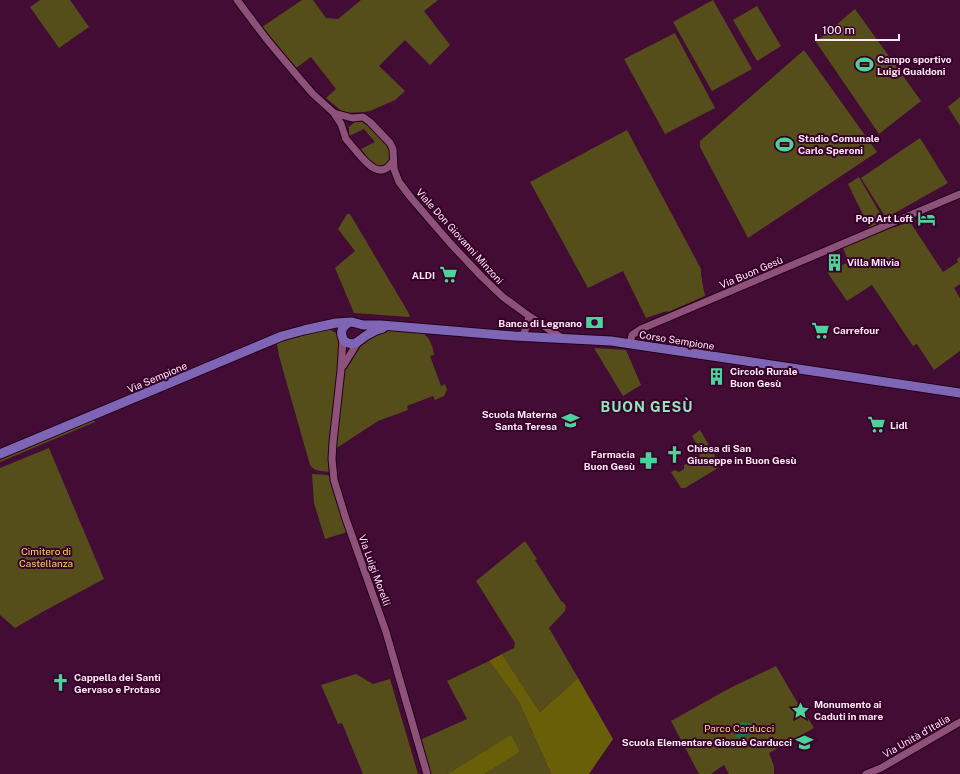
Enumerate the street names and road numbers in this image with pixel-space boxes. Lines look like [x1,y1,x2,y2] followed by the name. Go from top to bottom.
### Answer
[414,186,506,286] street label: Viale Don Giovanni Minzoni
[718,253,785,291] street label: Via Buon Gesù
[639,328,716,352] street label: Corso Sempione
[125,359,189,395] street label: Via Sempione
[357,533,393,607] street label: Via Luigi Morelli
[880,712,952,760] street label: Via Unità d'Italia

